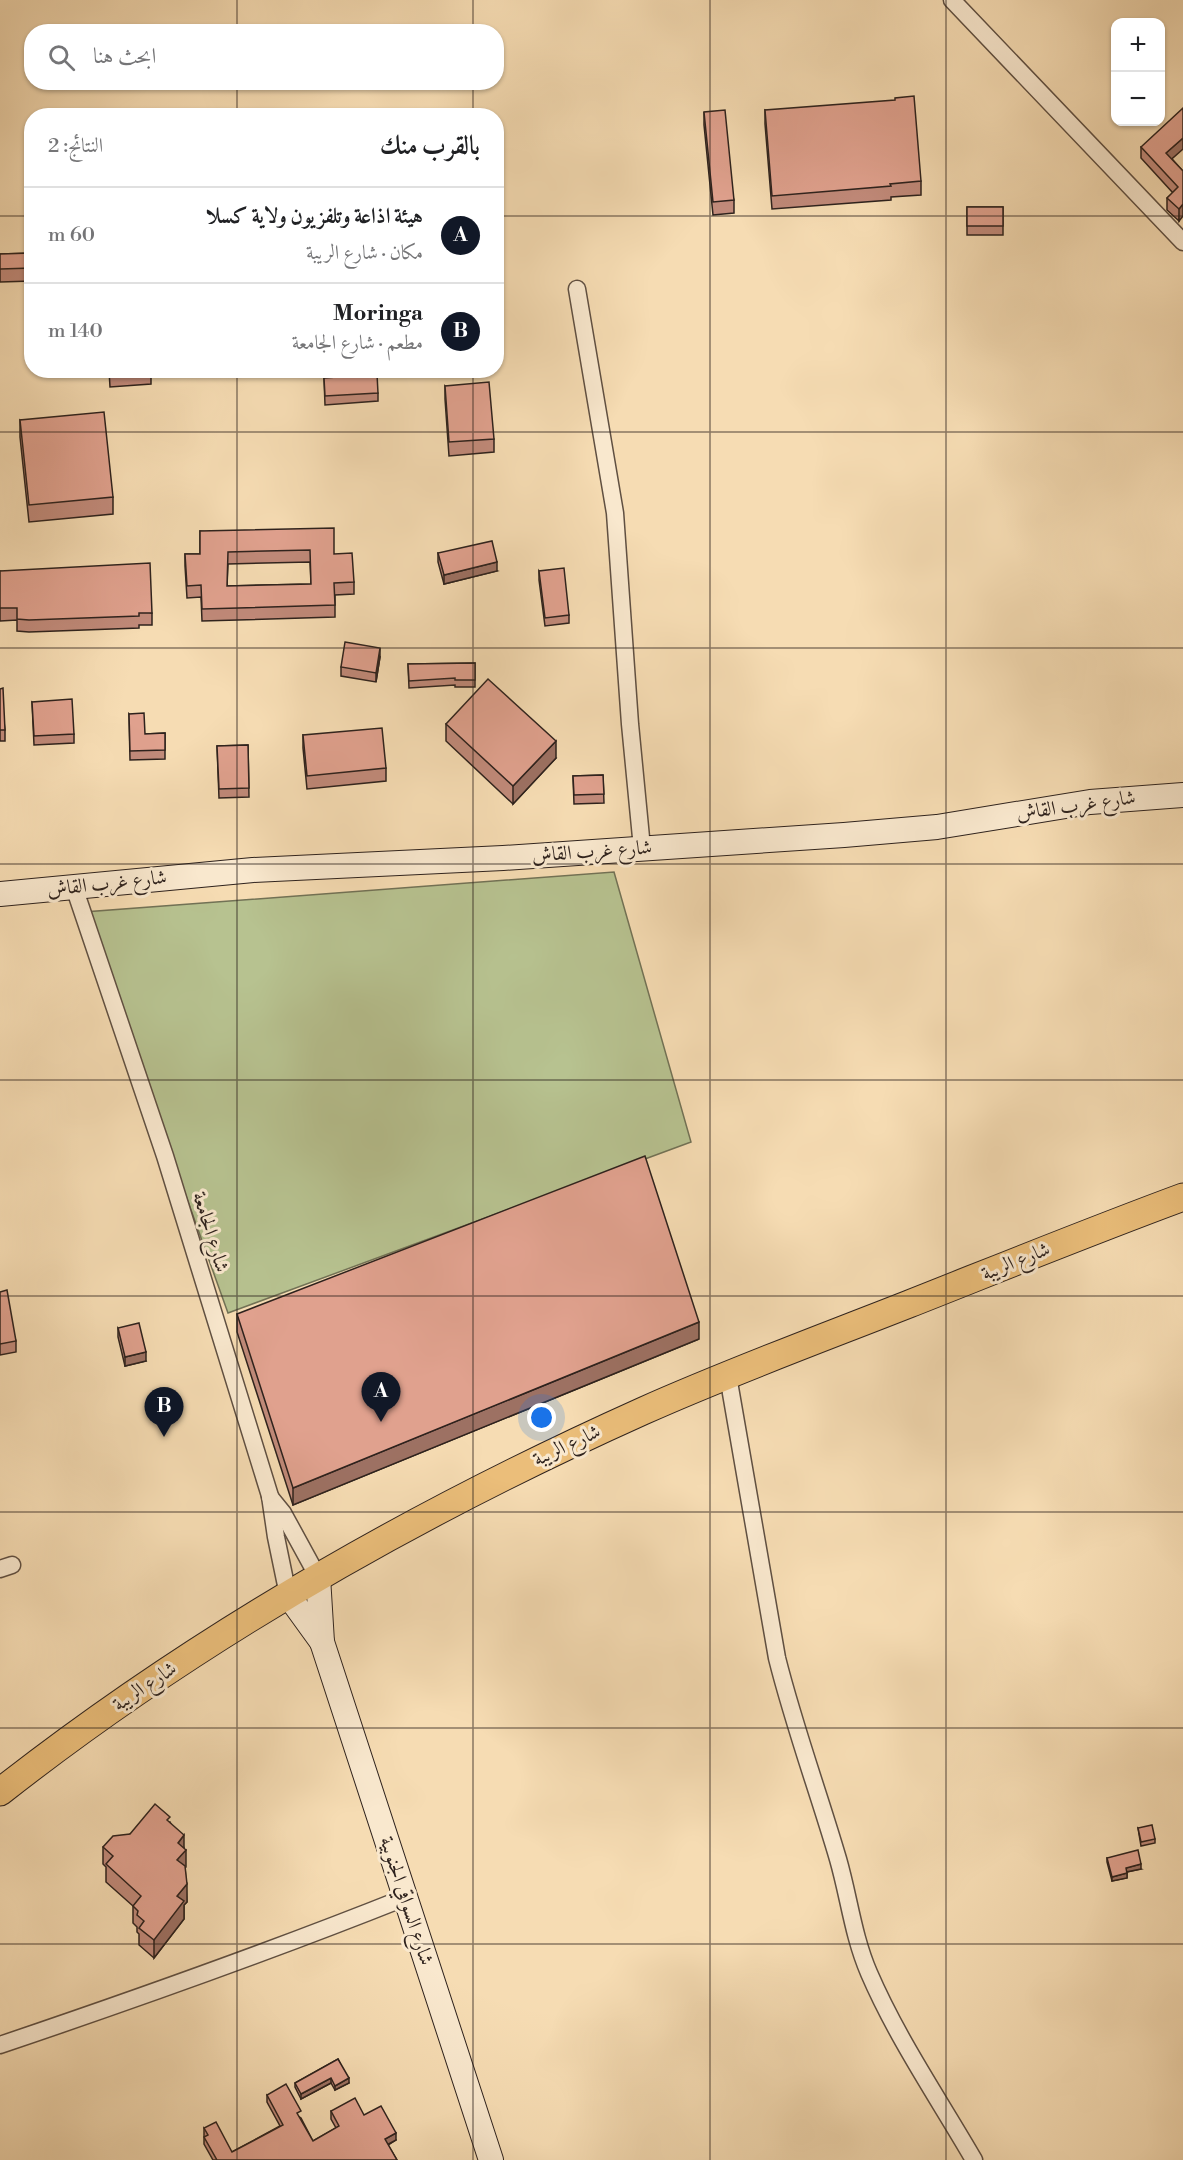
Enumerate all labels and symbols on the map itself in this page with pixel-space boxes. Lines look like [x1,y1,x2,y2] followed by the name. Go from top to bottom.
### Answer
[1015,785,1138,831] street label: شارع غرب القاش
[531,835,653,873] street label: شارع غرب القاش
[46,865,169,907] street label: شارع غرب القاش
[182,1189,234,1277] street label: شارع الجامعة
[978,1237,1055,1291] street label: شارع الريبة
[362,1372,400,1422] pin: A
[144,1388,184,1437] pin: B
[527,1403,556,1432] your location
[529,1419,607,1476] street label: شارع الريبة
[108,1657,184,1721] street label: شارع الريبة
[370,1833,439,1970] street label: شارع السواقي الجنوبية

